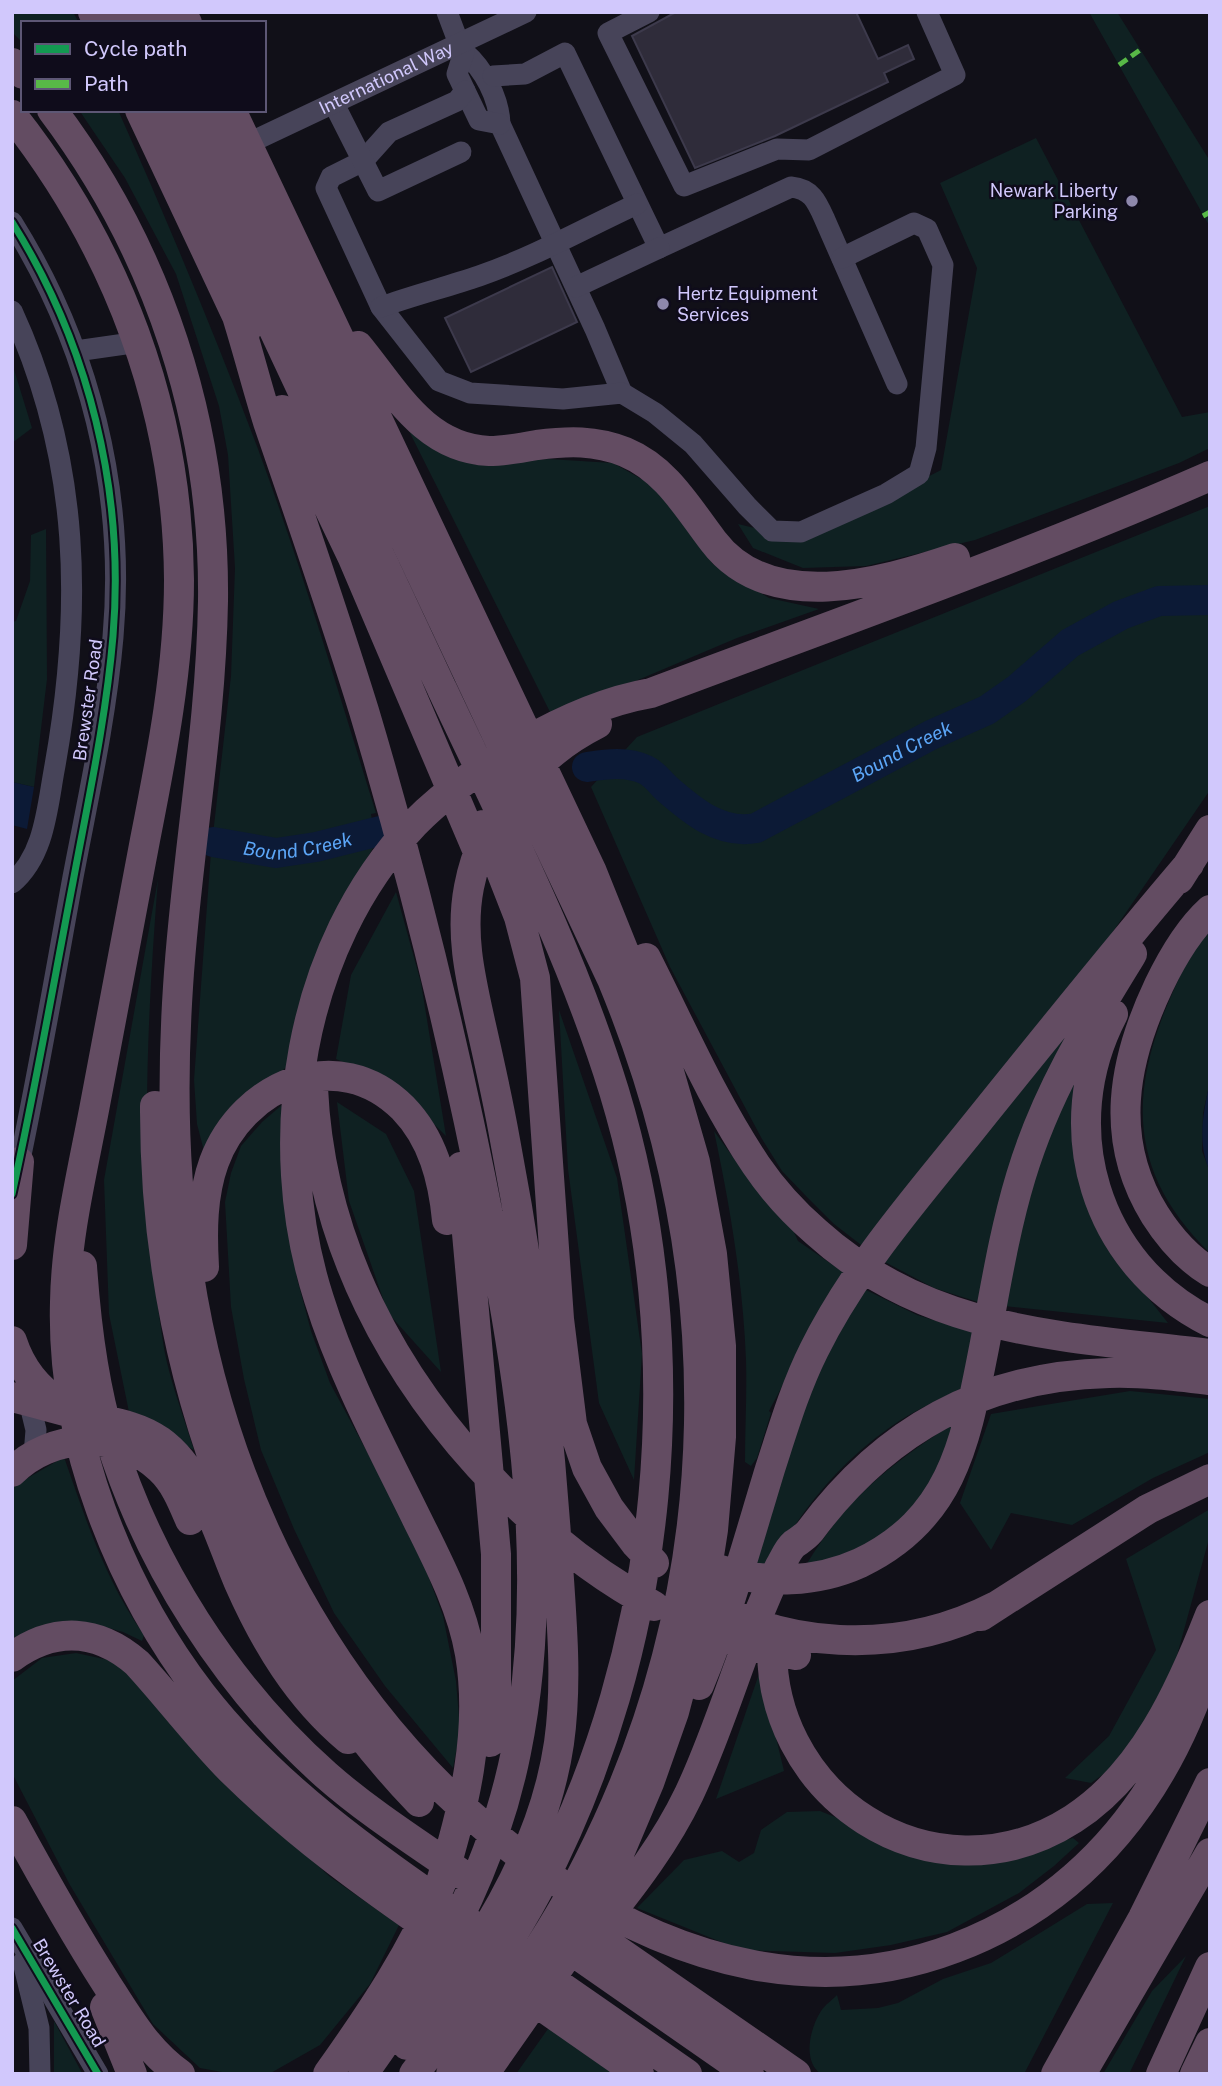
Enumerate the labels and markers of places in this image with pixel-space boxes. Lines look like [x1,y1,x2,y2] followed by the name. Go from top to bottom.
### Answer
[990,180,1118,222] place label: Newark Liberty Parking
[1124,193,1140,209] marker: Newark Liberty Parking
[677,283,818,325] place label: Hertz Equipment Services
[655,296,671,312] marker: Hertz Equipment Services

